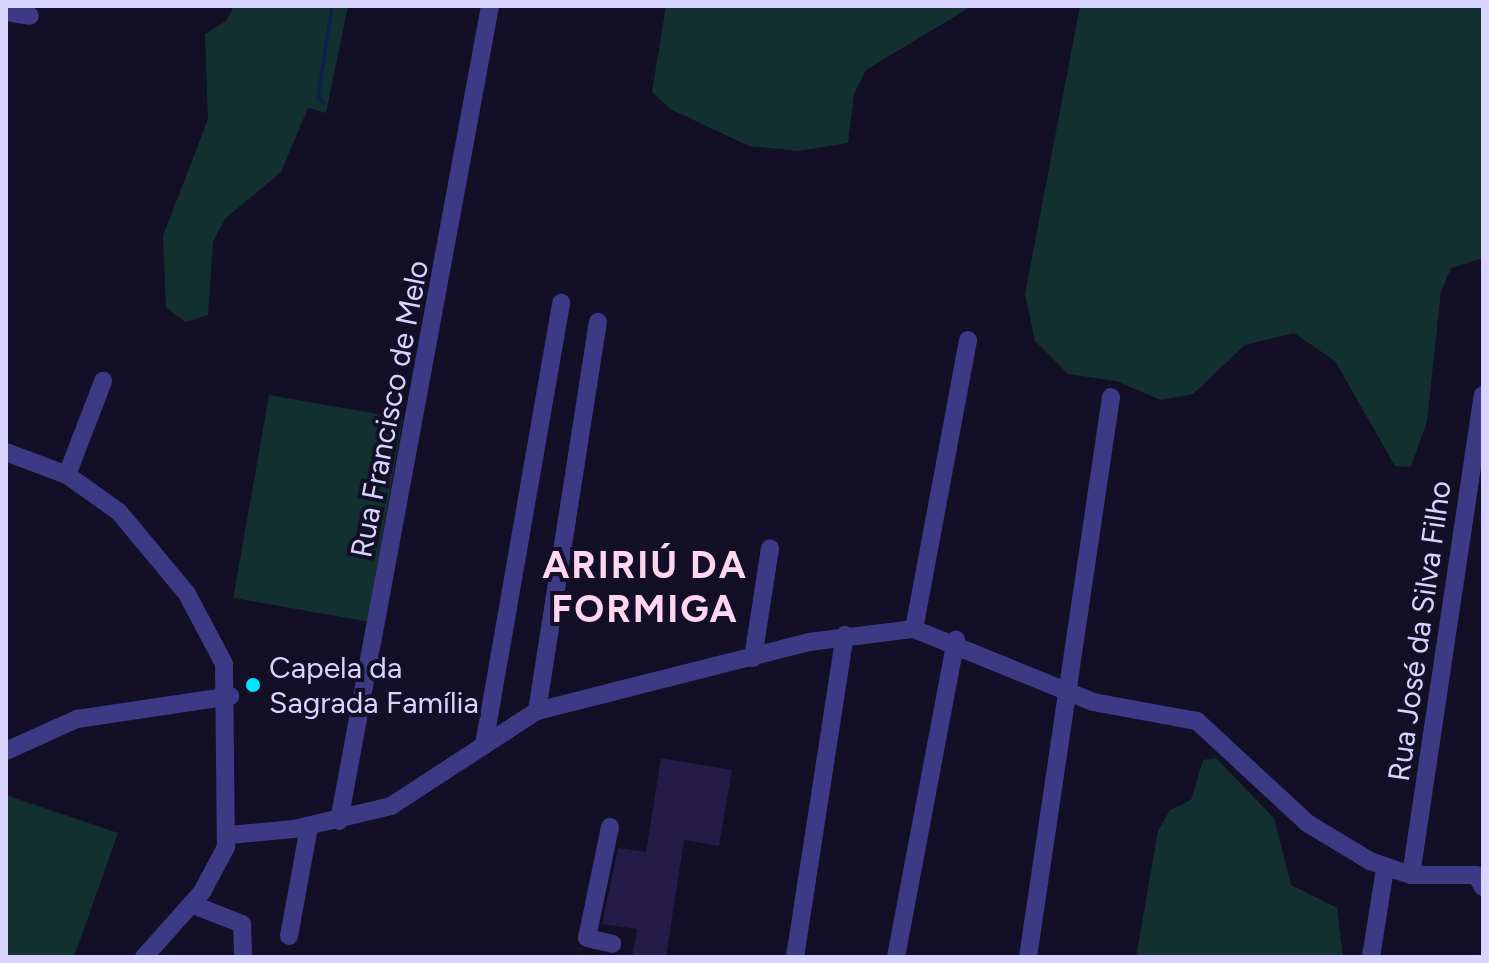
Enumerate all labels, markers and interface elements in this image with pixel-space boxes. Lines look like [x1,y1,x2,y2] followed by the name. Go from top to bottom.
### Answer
[344,257,436,561] street label: Rua Francisco de Melo
[1381,478,1459,784] street label: Rua José da Silva Filho
[542,543,748,632] district label: ARIRIÚ DA FORMIGA
[269,650,479,720] place label: Capela da Sagrada Família
[244,676,262,694] marker: Capela da Sagrada Família

